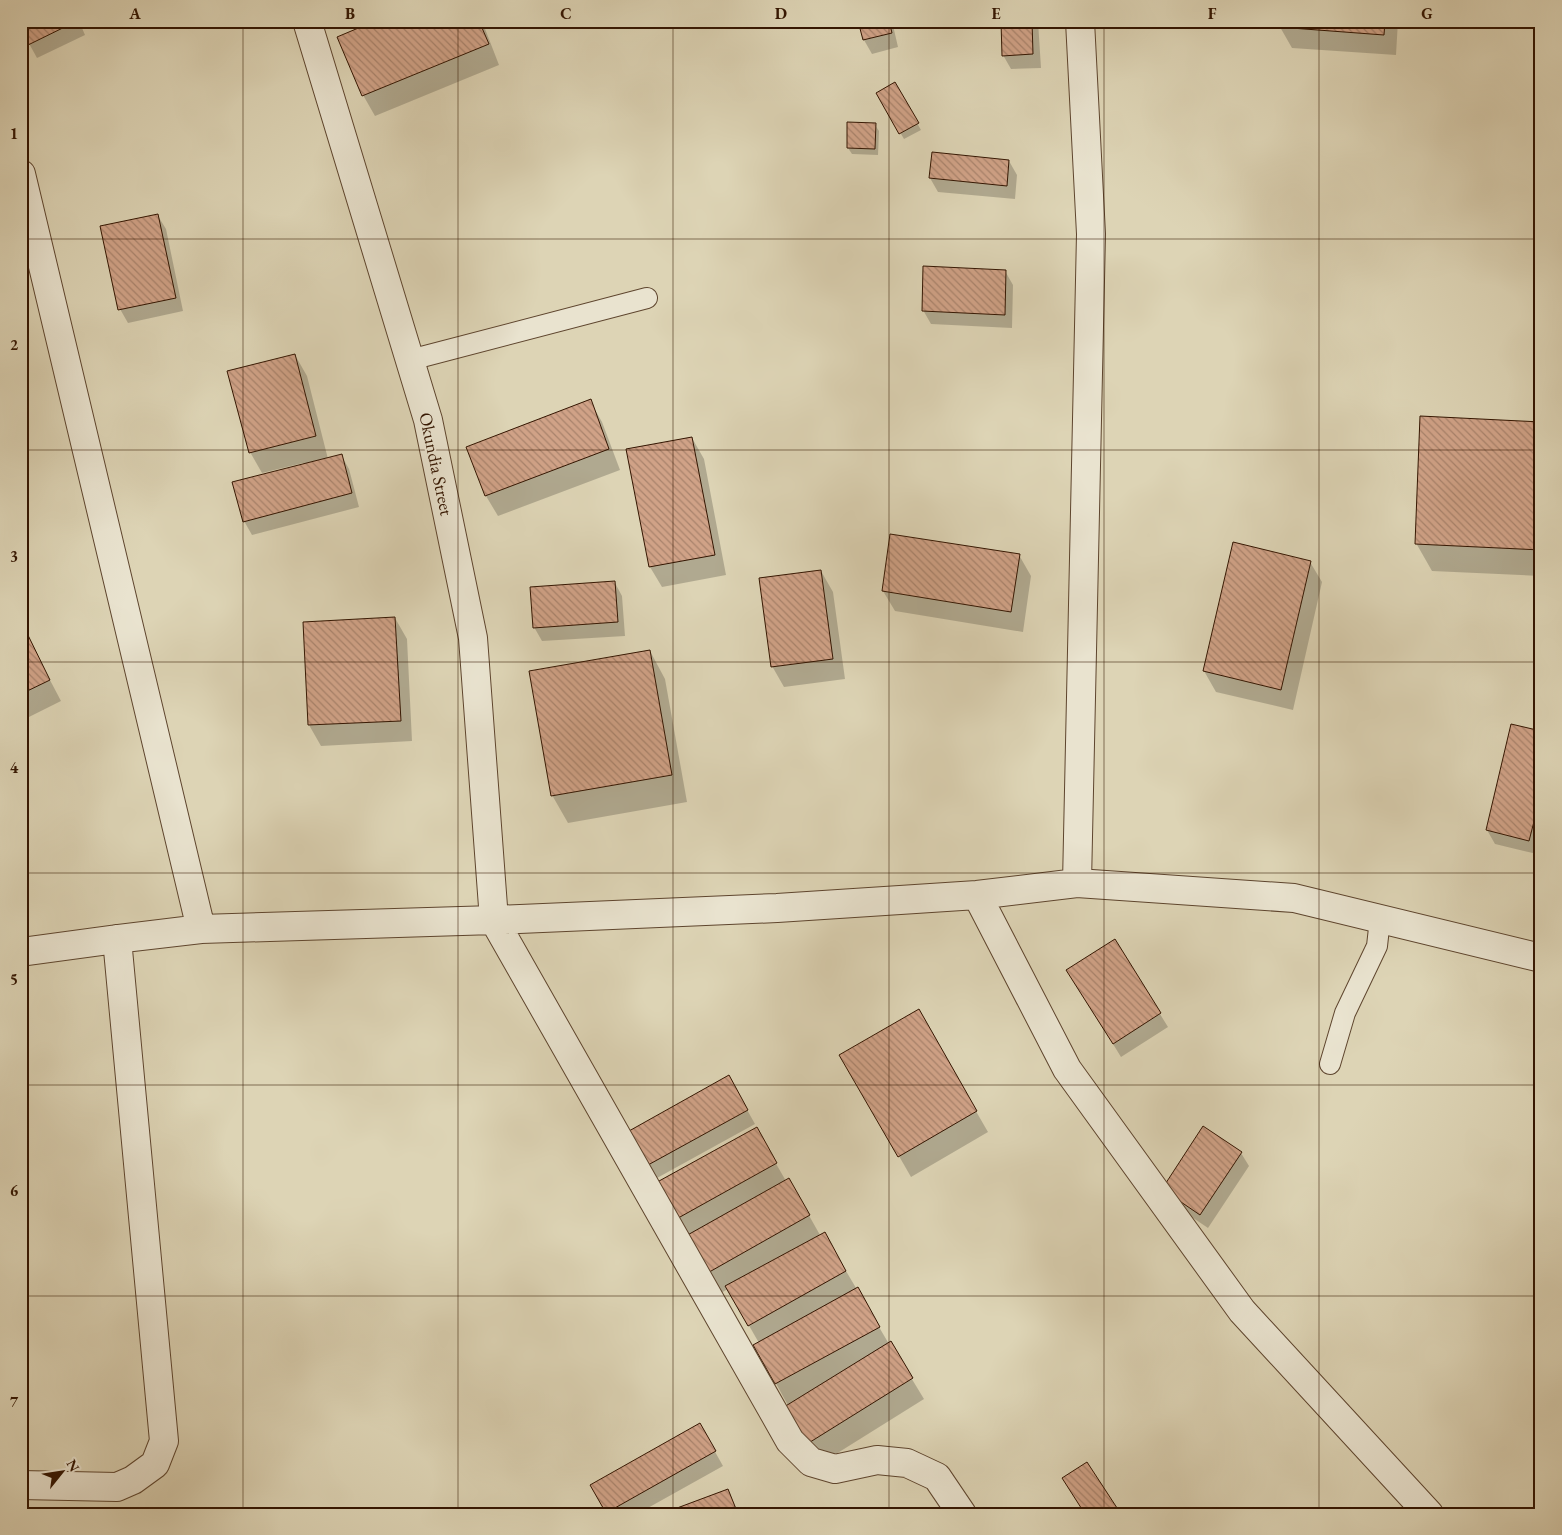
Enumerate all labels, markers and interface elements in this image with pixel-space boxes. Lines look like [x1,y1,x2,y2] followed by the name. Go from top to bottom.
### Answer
[128,3,141,24] text: A
[345,3,355,24] text: B
[560,3,572,24] text: C
[775,3,787,24] text: D
[991,3,1001,24] text: E
[1208,3,1217,24] text: F
[1421,3,1433,24] text: G
[10,123,18,144] text: 1
[10,334,19,355] text: 2
[414,410,459,518] street label: Okundia Street
[10,546,18,567] text: 3
[10,757,19,778] text: 4
[10,969,18,990] text: 5
[10,1180,19,1201] text: 6
[10,1391,19,1412] text: 7
[38,1448,88,1498] north arrow
[63,1456,84,1475] text: N

